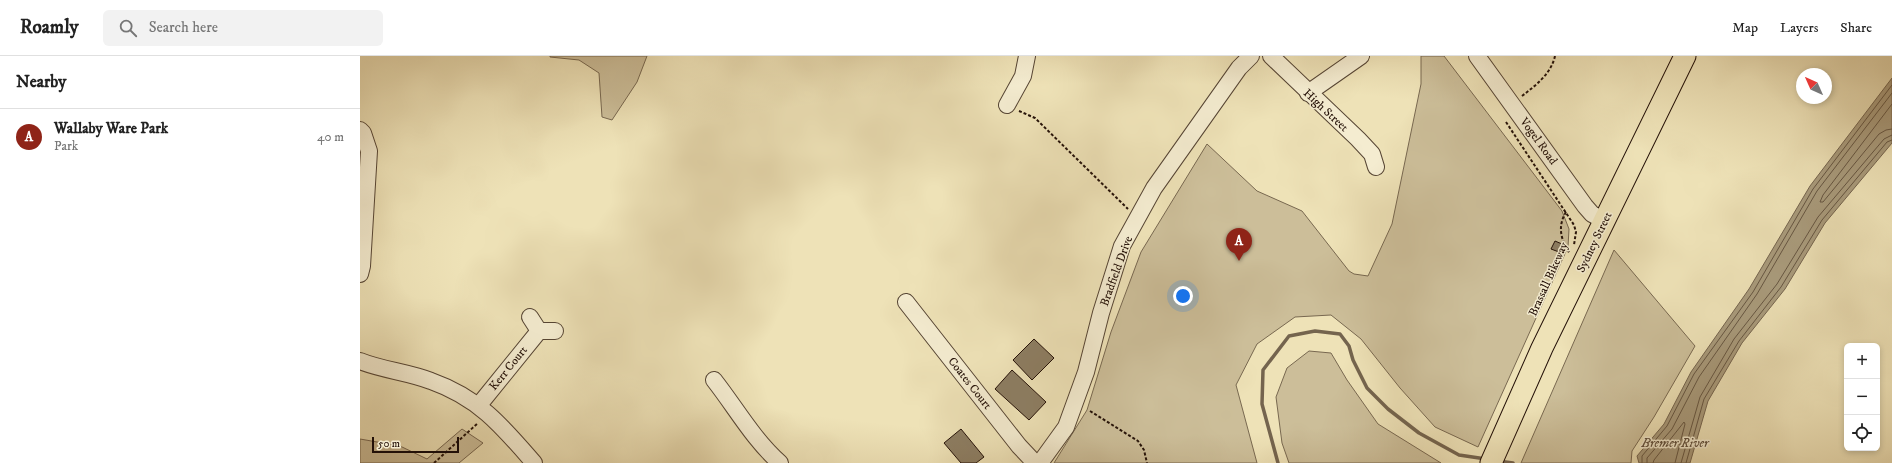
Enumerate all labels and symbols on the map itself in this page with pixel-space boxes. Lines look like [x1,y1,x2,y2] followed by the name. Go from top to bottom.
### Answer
[1796,68,1832,104] north arrow
[1300,86,1351,135] street label: High Street
[1516,114,1561,168] street label: Vogel Road
[1573,209,1616,275] street label: Sydney Street
[1226,228,1252,261] pin: A
[1097,234,1136,308] street label: Bradfield Drive
[1525,239,1572,319] street label: Brassall Bikeway
[1173,286,1193,306] your location
[486,343,531,394] street label: Kerr Court
[945,354,995,413] street label: Coates Court
[372,435,459,454] scale bar
[1640,435,1710,451] water label: Bremer River

